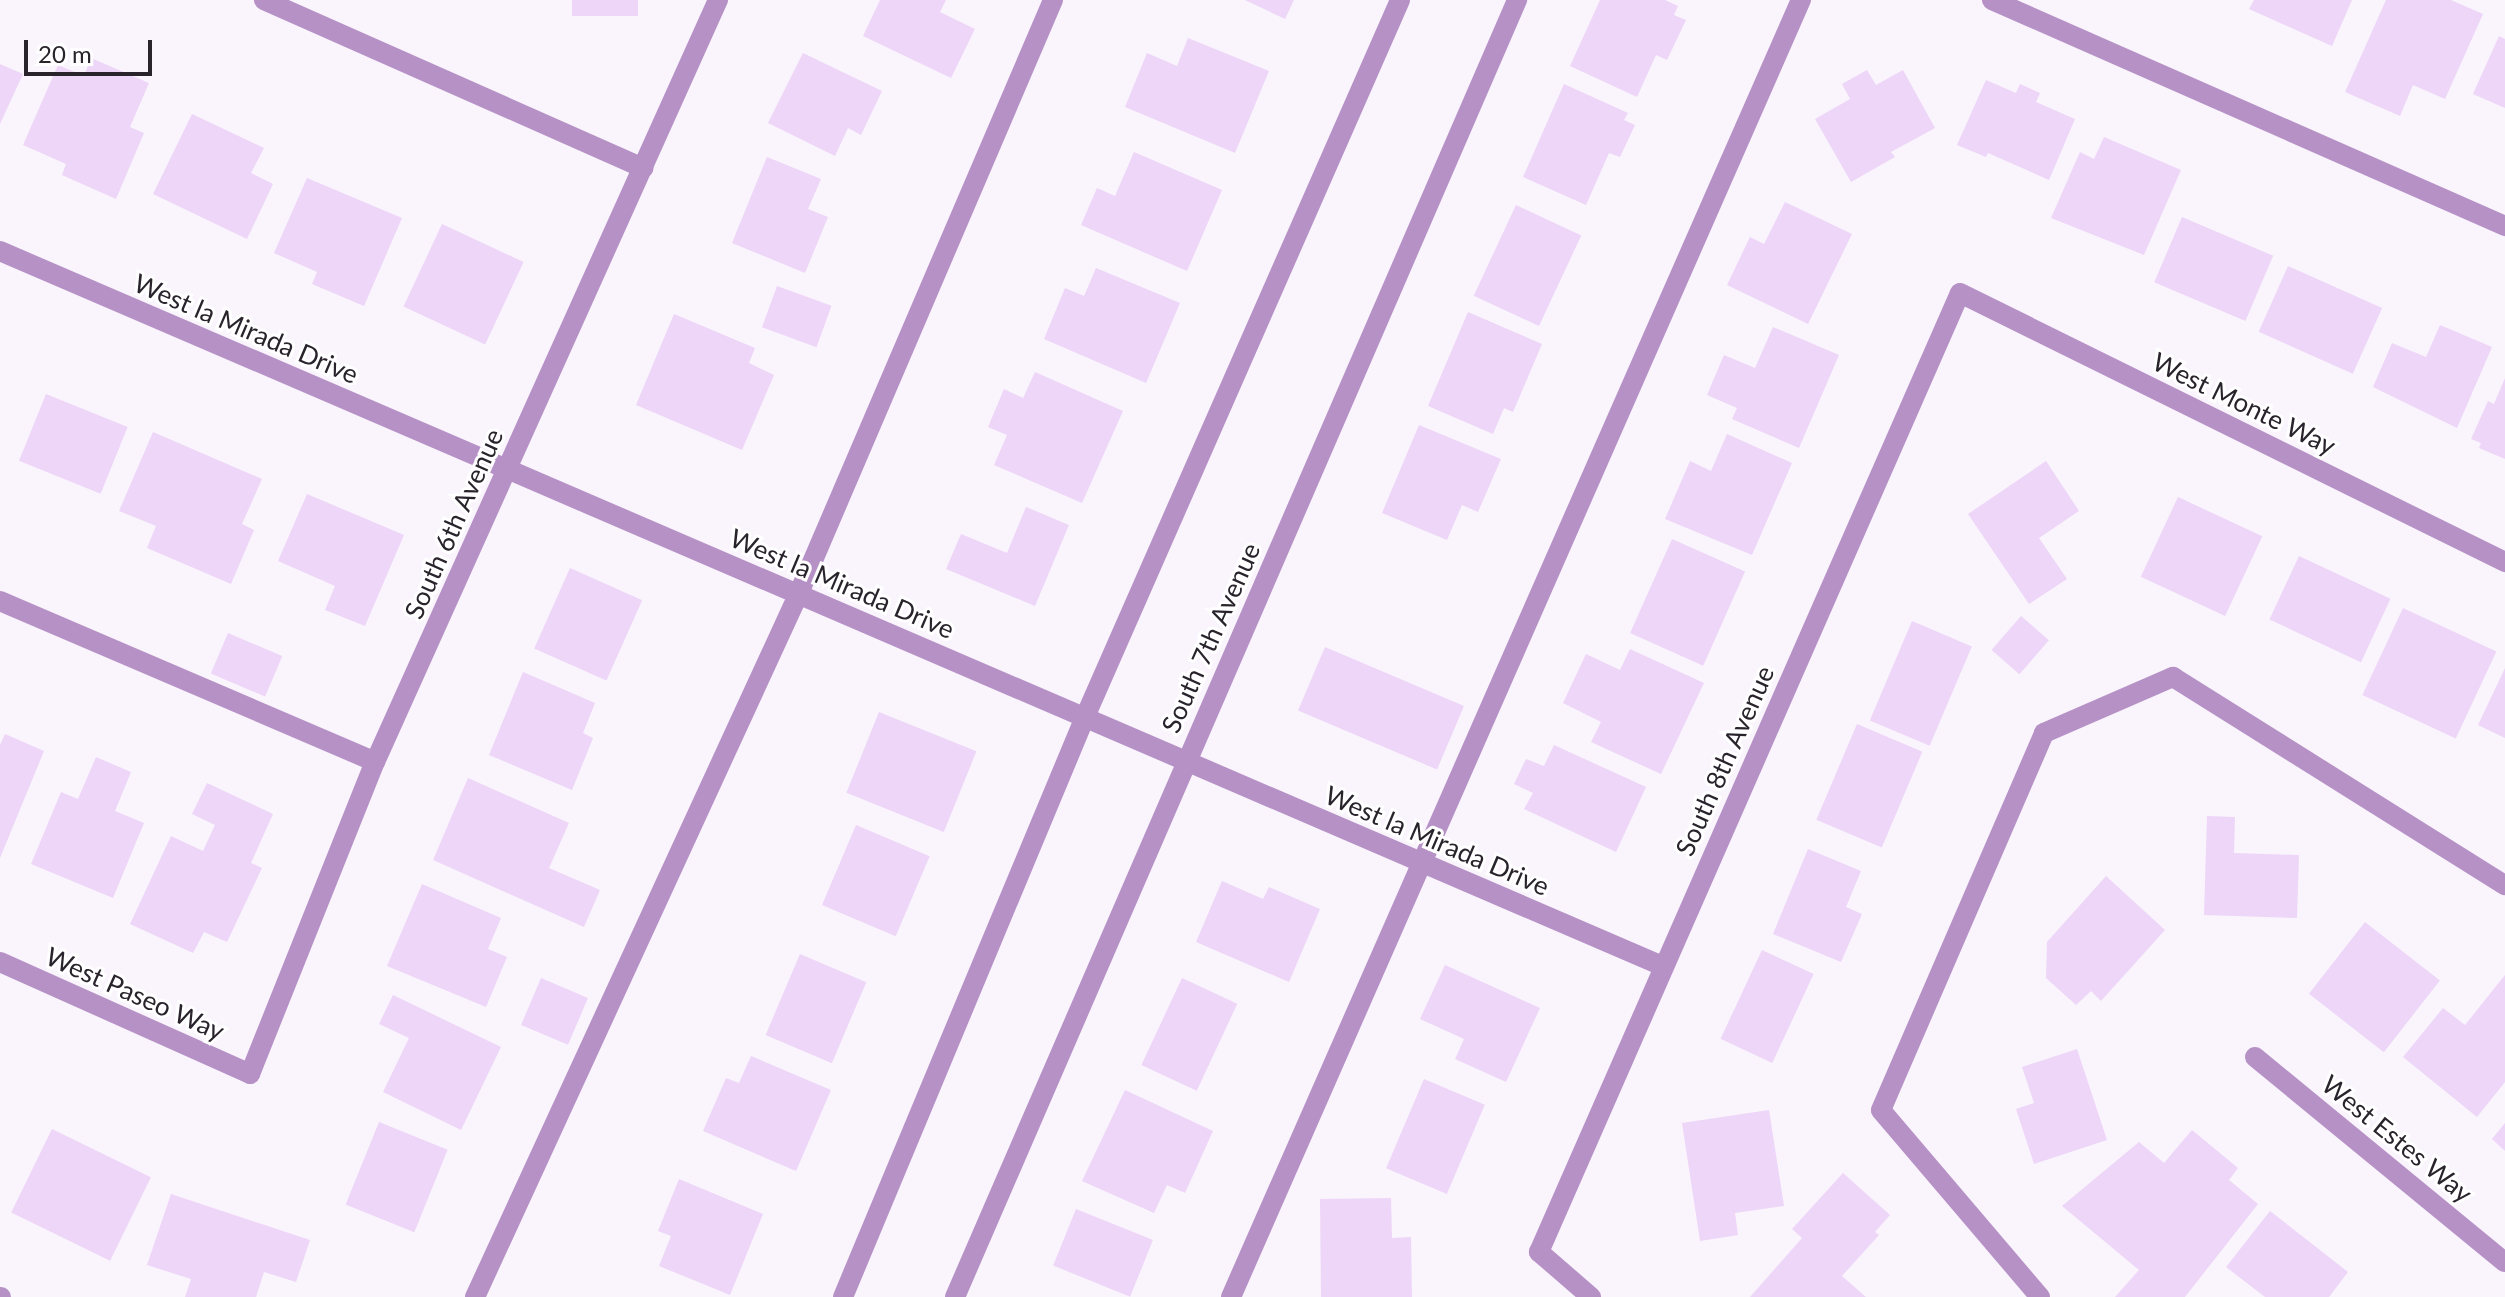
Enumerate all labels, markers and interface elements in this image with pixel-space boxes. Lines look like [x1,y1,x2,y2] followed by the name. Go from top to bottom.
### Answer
[28,24,156,74] scale bar
[38,39,92,68] text: 20 m
[129,268,363,390] street label: West la Mirada Drive
[2147,346,2341,462] street label: West Monte Way
[398,424,510,624] street label: South 6th Avenue
[725,523,959,645] street label: West la Mirada Drive
[1155,538,1267,738] street label: South 7th Avenue
[1669,661,1781,861] street label: South 8th Avenue
[1320,780,1554,902] street label: West la Mirada Drive
[41,941,229,1047] street label: West Paseo Way
[2315,1069,2479,1209] street label: West Estes Way

